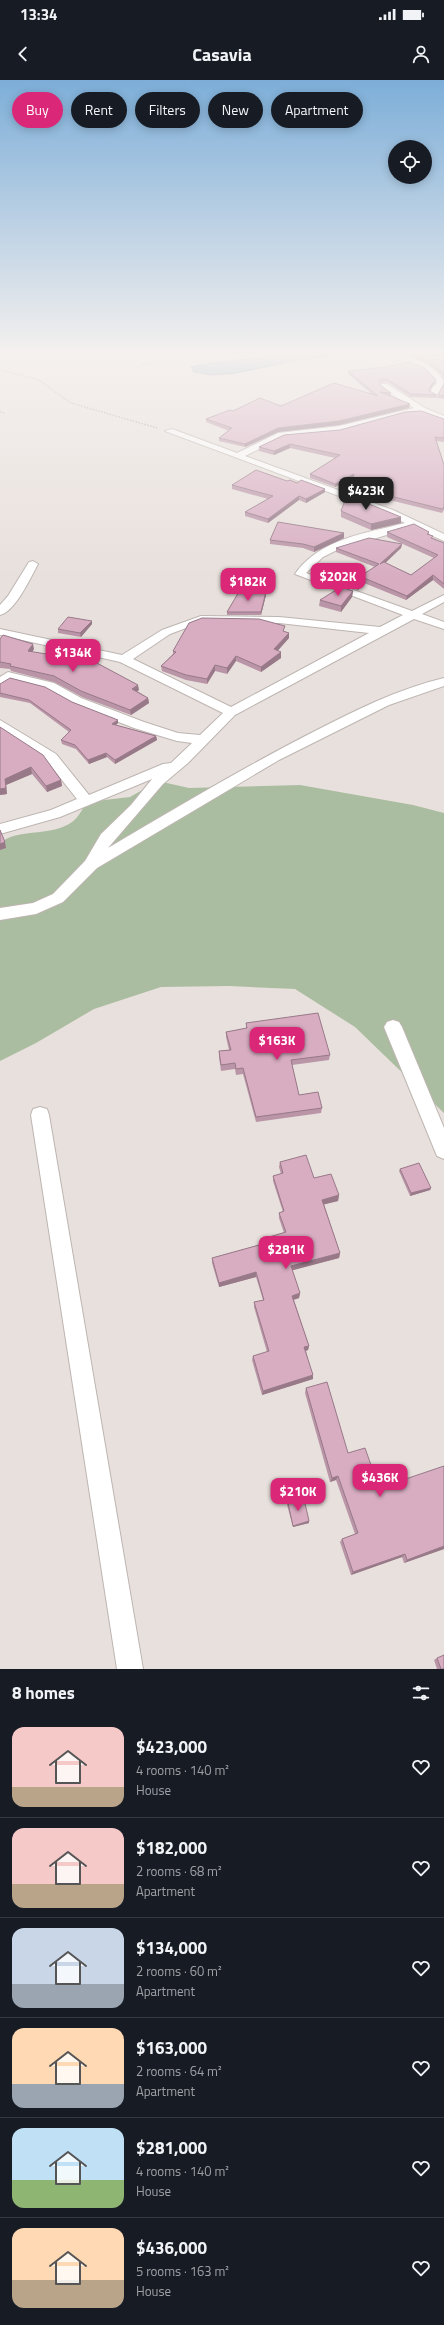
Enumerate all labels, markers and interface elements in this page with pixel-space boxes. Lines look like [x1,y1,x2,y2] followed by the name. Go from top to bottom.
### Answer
[20,3,57,26] text: 13:34
[192,41,252,68] text: Casavia
[12,43,34,65] icon: back
[410,43,432,65] icon: person
[12,92,63,128] chip: Buy
[71,92,127,128] chip: Rent
[135,92,200,128] chip: Filters
[208,92,263,128] chip: New
[271,92,363,128] chip: Apartment
[388,140,432,184] map controls
[388,140,432,184] button: locate
[338,477,394,511] pin: $423K
[348,480,384,500] text: $423K
[310,563,366,597] pin: $202K
[320,566,356,586] text: $202K
[220,568,276,602] pin: $182K
[230,571,266,591] text: $182K
[45,639,101,673] pin: $134K
[55,642,91,662] text: $134K
[249,1027,305,1061] pin: $163K
[259,1030,295,1050] text: $163K
[258,1236,314,1270] pin: $281K
[268,1239,304,1259] text: $281K
[352,1464,408,1498] pin: $436K
[362,1467,398,1487] text: $436K
[270,1478,326,1512] pin: $210K
[280,1481,316,1501] text: $210K
[12,1680,75,1706] text: 8 homes
[410,1682,432,1704] icon: filters
[136,1734,207,1760] text: $423,000
[44,1743,92,1791] icon: home
[410,1756,432,1778] icon: heart
[136,1760,229,1780] text: 4 rooms · 140 m²
[136,1780,171,1800] text: House
[136,1835,207,1861] text: $182,000
[44,1844,92,1892] icon: home
[410,1857,432,1879] icon: heart
[136,1861,222,1881] text: 2 rooms · 68 m²
[136,1881,195,1901] text: Apartment
[136,1935,207,1961] text: $134,000
[44,1944,92,1992] icon: home
[410,1957,432,1979] icon: heart
[136,1961,222,1981] text: 2 rooms · 60 m²
[136,1981,195,2001] text: Apartment
[136,2035,207,2061] text: $163,000
[44,2044,92,2092] icon: home
[410,2057,432,2079] icon: heart
[136,2061,222,2081] text: 2 rooms · 64 m²
[136,2081,195,2101] text: Apartment
[136,2135,207,2161] text: $281,000
[44,2144,92,2192] icon: home
[410,2157,432,2179] icon: heart
[136,2161,229,2181] text: 4 rooms · 140 m²
[136,2181,171,2201] text: House
[136,2235,207,2261] text: $436,000
[44,2244,92,2292] icon: home
[410,2257,432,2279] icon: heart
[136,2261,229,2281] text: 5 rooms · 163 m²
[136,2281,171,2301] text: House

